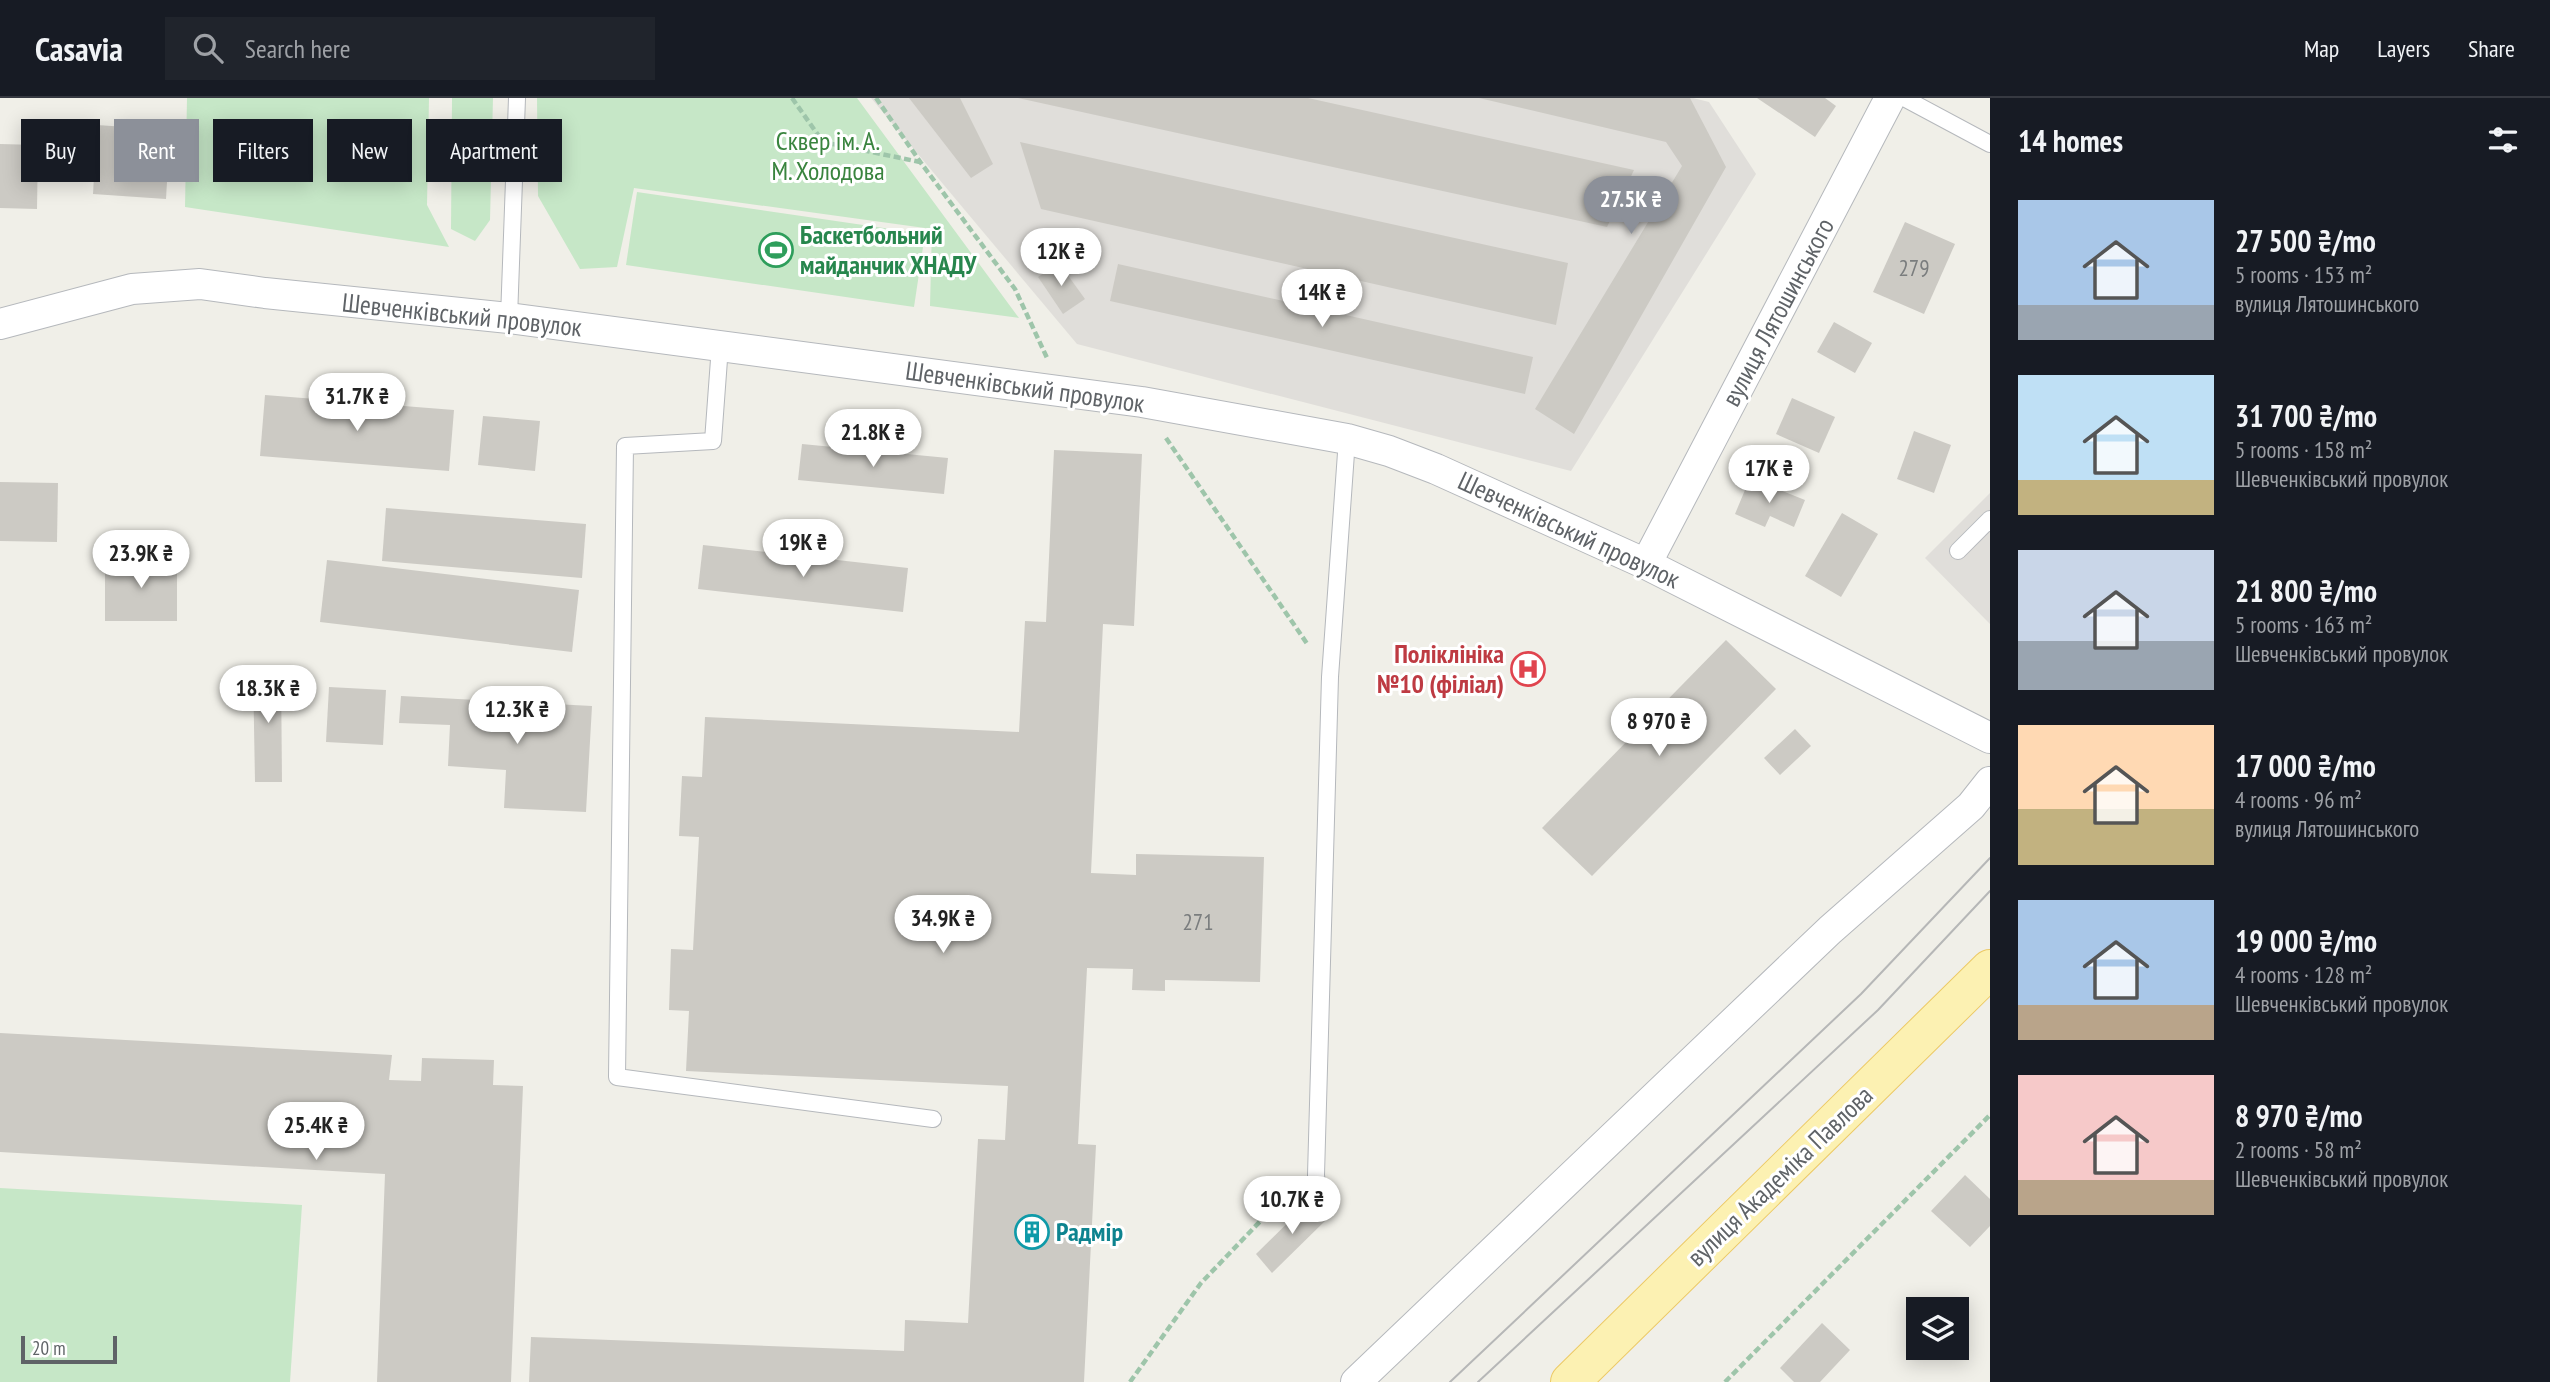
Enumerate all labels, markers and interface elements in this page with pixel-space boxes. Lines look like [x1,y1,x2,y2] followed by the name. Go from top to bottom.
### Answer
[165,17,655,80] search box
[35,27,123,70] text: Casavia
[189,29,227,67] icon: search
[245,32,351,65] text: Search here
[2304,33,2339,64] text: Map
[2377,33,2430,64] text: Layers
[2468,33,2515,64] text: Share
[21,119,100,182] chip: Buy
[114,119,199,182] chip: Rent
[213,119,313,182] chip: Filters
[327,119,412,182] chip: New
[426,119,562,182] chip: Apartment
[2018,121,2123,160] text: 14 homes
[2484,121,2522,159] icon: filters
[771,124,885,187] park label: Сквер ім. А. М. Холодова
[1566,176,1696,236] pin: 27.5K ₴
[1600,184,1662,213] text: 27.5K ₴
[1714,212,1841,411] street label: вулиця Лятошинського
[800,218,977,281] place label: Баскетбольний майданчик ХНАДУ
[2235,221,2376,260] text: 27 500 ₴/mo
[1012,228,1110,288] pin: 12K ₴
[2074,228,2158,312] icon: home
[757,231,795,269] sports icon: Баскетбольний майданчик ХНАДУ
[1036,236,1086,265] text: 12K ₴
[1898,253,1930,282] house number: 279
[2235,260,2372,289] text: 5 rooms · 153 m²
[1273,270,1371,329] pin: 14K ₴
[1297,277,1347,306] text: 14K ₴
[341,286,584,344] street label: Шевченківський провулок
[2235,289,2419,318] text: вулиця Лятошинського
[904,353,1147,420] street label: Шевченківський провулок
[292,374,422,433] pin: 31.7K ₴
[325,381,389,410] text: 31.7K ₴
[2235,396,2377,435] text: 31 700 ₴/mo
[2074,403,2158,487] icon: home
[808,410,938,469] pin: 21.8K ₴
[841,417,905,446] text: 21.8K ₴
[2235,435,2372,464] text: 5 rooms · 158 m²
[1720,446,1818,505] pin: 17K ₴
[1744,453,1794,482] text: 17K ₴
[1453,464,1685,595] street label: Шевченківський провулок
[2235,464,2448,493] text: Шевченківський провулок
[754,519,852,579] pin: 19K ₴
[778,527,828,556] text: 19K ₴
[76,531,206,590] pin: 23.9K ₴
[109,538,173,567] text: 23.9K ₴
[2235,571,2377,610] text: 21 800 ₴/mo
[2074,578,2158,662] icon: home
[2235,610,2372,639] text: 5 rooms · 163 m²
[1377,637,1504,700] place label: Поліклініка №10 (філіал)
[2235,639,2448,668] text: Шевченківський провулок
[1509,650,1547,688] hospital icon: Поліклініка №10 (філіал)
[203,666,333,725] pin: 18.3K ₴
[236,673,300,702] text: 18.3K ₴
[452,686,582,746] pin: 12.3K ₴
[485,694,549,723] text: 12.3K ₴
[1594,698,1724,758] pin: 8 970 ₴
[1627,706,1691,735] text: 8 970 ₴
[2235,746,2376,785] text: 17 000 ₴/mo
[2074,753,2158,837] icon: home
[2235,785,2362,814] text: 4 rooms · 96 m²
[2235,814,2419,843] text: вулиця Лятошинського
[878,896,1008,955] pin: 34.9K ₴
[911,903,975,932] text: 34.9K ₴
[1182,907,1214,936] house number: 271
[2235,921,2377,960] text: 19 000 ₴/mo
[2074,928,2158,1012] icon: home
[2235,960,2372,989] text: 4 rooms · 128 m²
[2235,989,2448,1018] text: Шевченківський провулок
[1680,1078,1879,1273] street label: вулиця Академіка Павлова
[2235,1096,2363,1135] text: 8 970 ₴/mo
[251,1102,381,1162] pin: 25.4K ₴
[2074,1103,2158,1187] icon: home
[284,1110,348,1139] text: 25.4K ₴
[2235,1135,2362,1164] text: 2 rooms · 58 m²
[2235,1164,2448,1193] text: Шевченківський провулок
[1227,1176,1357,1236] pin: 10.7K ₴
[1260,1184,1324,1213] text: 10.7K ₴
[1013,1213,1051,1251] building icon: Радмір
[1056,1215,1123,1248] place label: Радмір
[1906,1297,1969,1360] map controls
[1906,1297,1969,1360] button: layers
[21,1333,117,1365] scale bar
[32,1336,66,1360] text: 20 m

